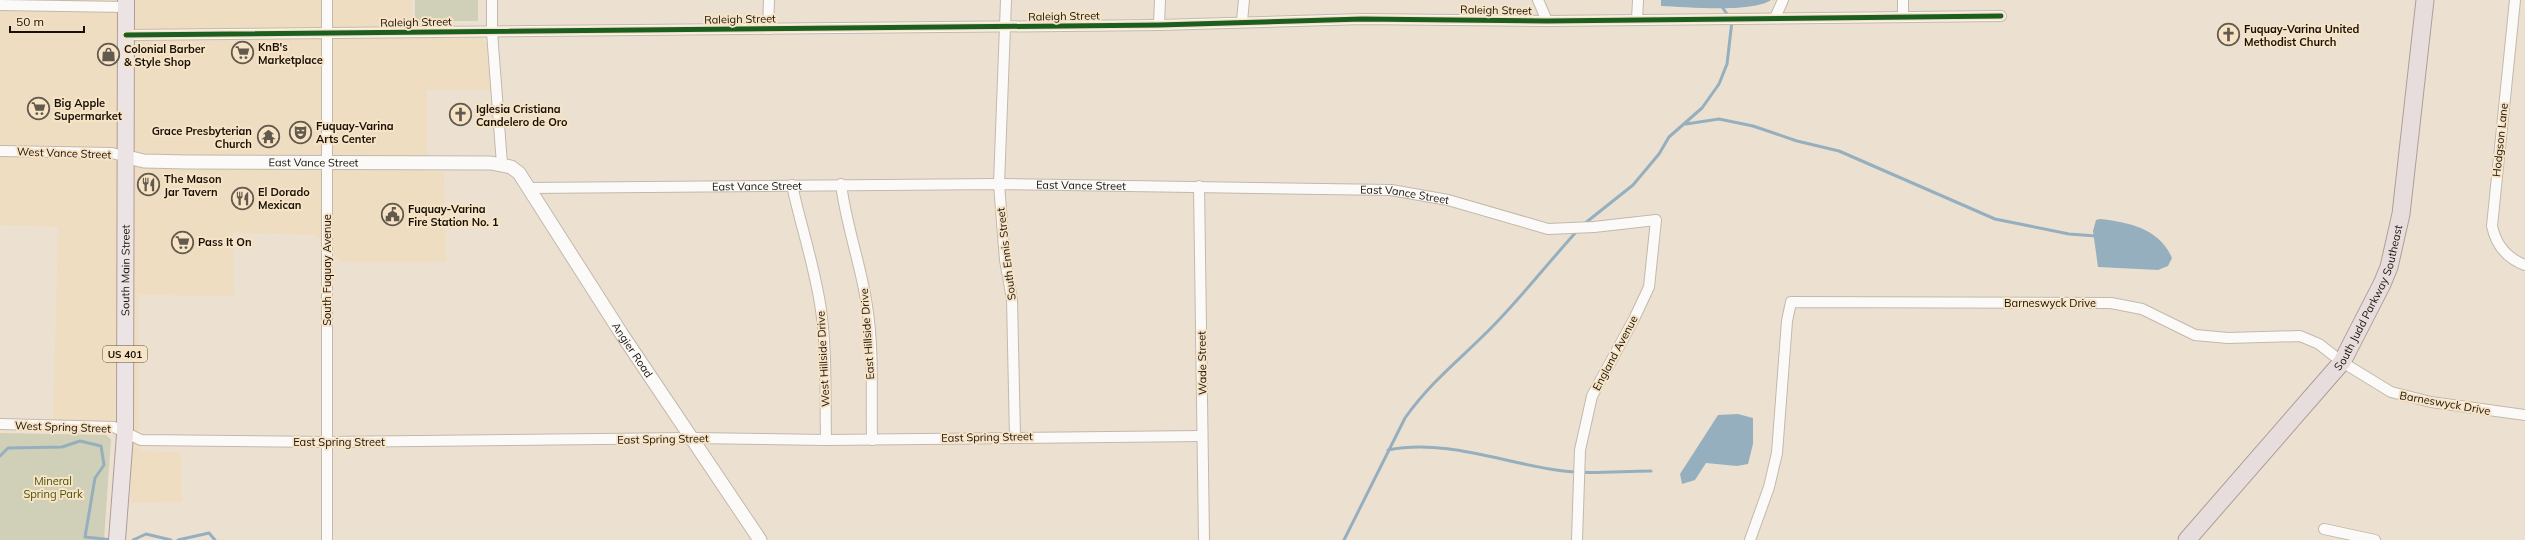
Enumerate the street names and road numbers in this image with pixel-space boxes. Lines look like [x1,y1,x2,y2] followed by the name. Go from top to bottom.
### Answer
[1460,2,1532,18] street label: Raleigh Street
[1028,8,1100,24] street label: Raleigh Street
[704,11,776,27] street label: Raleigh Street
[380,14,452,30] street label: Raleigh Street
[2489,102,2511,178] street label: Hodgson Lane
[17,144,112,162] street label: West Vance Street
[269,155,359,170] street label: East Vance Street
[1036,178,1126,193] street label: East Vance Street
[712,179,802,193] street label: East Vance Street
[1360,183,1450,207] street label: East Vance Street
[993,207,1019,301] street label: South Ennis Street
[320,214,334,326] street label: South Fuquay Avenue
[2331,223,2405,373] street label: South Judd Parkway Southeast
[118,225,132,316] street label: South Main Street
[857,288,877,380] street label: East Hillside Drive
[2004,296,2096,310] street label: Barneswyck Drive
[813,311,833,407] street label: West Hillside Drive
[1589,313,1641,393] street label: England Avenue
[609,320,656,380] street label: Angier Road
[1194,331,1210,395] street label: Wade Street
[103,346,147,362] road number: US 401
[2399,388,2491,418] street label: Barneswyck Drive
[15,418,111,436] street label: West Spring Street
[941,429,1033,445] street label: East Spring Street
[617,431,709,447] street label: East Spring Street
[293,435,385,449] street label: East Spring Street

